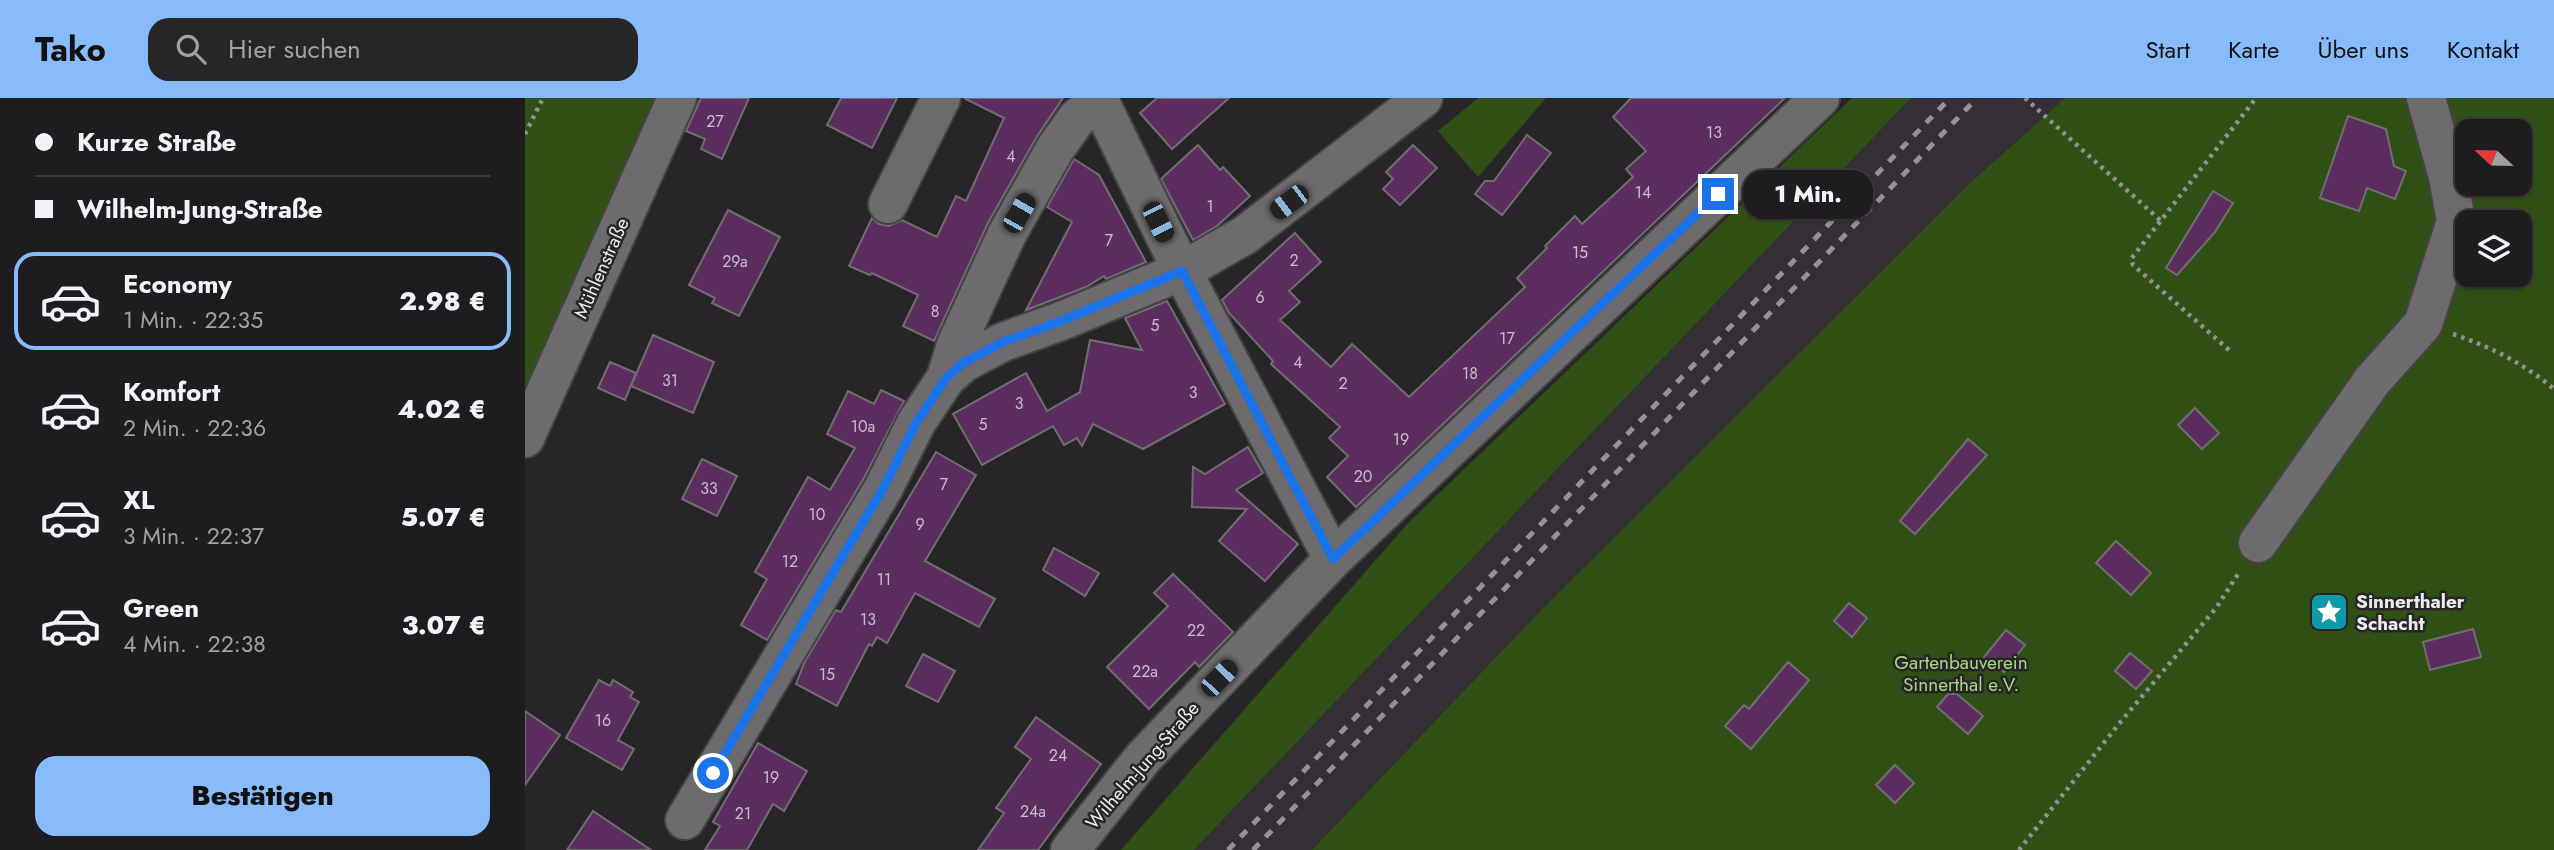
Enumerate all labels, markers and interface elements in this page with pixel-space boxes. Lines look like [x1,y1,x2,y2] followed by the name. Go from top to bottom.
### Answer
[148,18,638,81] search box
[35,26,106,73] text: Tako
[172,30,210,68] icon: search
[228,30,361,68] text: Hier suchen
[2146,32,2190,67] text: Start
[2228,32,2279,67] text: Karte
[2317,32,2409,67] text: Über uns
[2447,32,2519,67] text: Kontakt
[706,110,724,133] house number: 27
[2455,119,2532,196] north arrow
[2455,119,2532,287] map controls
[1706,121,1722,144] house number: 13
[77,123,236,161] text: Kurze Straße
[1006,145,1016,168] house number: 4
[1743,170,1872,218] callout: 1 Min.
[1774,177,1842,211] text: 1 Min.
[1702,178,1734,210] route end
[1266,181,1313,223] car
[1635,181,1651,204] house number: 14
[77,190,323,228] text: Wilhelm-Jung-Straße
[1000,190,1039,236] car
[1206,195,1214,218] house number: 1
[1140,199,1177,245] car
[2455,210,2532,287] button: layers
[567,213,636,323] street label: Mühlenstraße
[1105,229,1114,252] house number: 7
[1572,241,1588,264] house number: 15
[1289,249,1299,272] house number: 2
[722,250,748,273] house number: 29a
[123,265,232,303] text: Economy
[39,270,102,333] icon: car
[399,282,486,320] text: 2.98 €
[1255,286,1265,309] house number: 6
[931,300,939,323] house number: 8
[123,303,263,337] text: 1 Min. · 22:35
[1150,314,1160,337] house number: 5
[1499,327,1515,350] house number: 17
[1293,351,1303,374] house number: 4
[1462,362,1478,385] house number: 18
[662,369,678,392] house number: 31
[1338,372,1348,395] house number: 2
[123,373,220,411] text: Komfort
[39,378,102,441] icon: car
[1189,381,1198,404] house number: 3
[398,390,486,428] text: 4.02 €
[1015,392,1024,415] house number: 3
[123,411,266,445] text: 2 Min. · 22:36
[978,413,988,436] house number: 5
[851,415,875,438] house number: 10a
[1393,428,1409,451] house number: 19
[1354,465,1372,488] house number: 20
[940,473,949,496] house number: 7
[700,477,718,500] house number: 33
[123,481,155,519] text: XL
[39,486,102,549] icon: car
[401,498,486,536] text: 5.07 €
[809,503,825,526] house number: 10
[915,513,925,536] house number: 9
[123,519,264,553] text: 3 Min. · 22:37
[782,550,798,573] house number: 12
[877,568,891,591] house number: 11
[2356,588,2465,637] place label: Sinnerthaler Schacht
[123,589,199,627] text: Green
[2308,591,2350,633] place icon: Sinnerthaler Schacht
[39,594,102,657] icon: car
[402,606,486,644] text: 3.07 €
[860,608,876,631] house number: 13
[1187,619,1205,642] house number: 22
[123,627,266,661] text: 4 Min. · 22:38
[1894,649,2028,698] park label: Gartenbauverein Sinnerthal e.V.
[1197,656,1242,700] car
[1132,660,1158,683] house number: 22a
[819,663,835,686] house number: 15
[1079,695,1206,835] street label: Wilhelm-Jung-Straße
[595,709,611,732] house number: 16
[1049,744,1067,767] house number: 24
[35,756,490,836] button: Bestätigen
[697,757,729,789] route start
[763,766,779,789] house number: 19
[1020,800,1046,823] house number: 24a
[735,802,751,825] house number: 21

